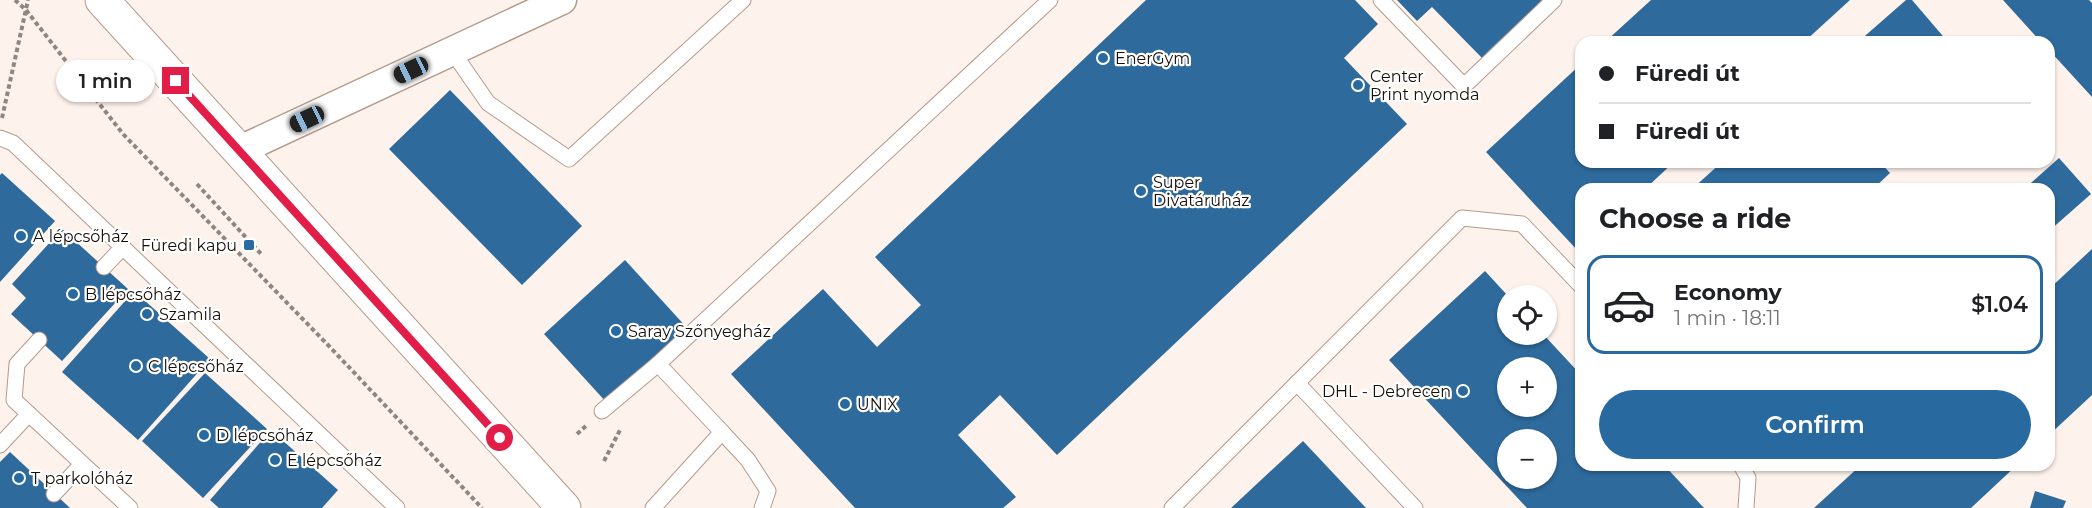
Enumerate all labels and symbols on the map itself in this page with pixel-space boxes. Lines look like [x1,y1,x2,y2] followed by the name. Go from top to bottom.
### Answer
[1115,49,1190,68] place label: EnerGym
[1096,51,1110,65] marker: EnerGym
[391,54,431,86] car
[56,60,155,102] callout: 1 min
[162,67,189,94] route end
[1370,67,1479,104] place label: Center Print nyomda
[1351,78,1365,92] marker: Center Print nyomda
[287,103,327,135] car
[1153,173,1250,210] place label: Super Divatáruház
[1134,184,1148,198] marker: Super Divatáruház
[33,227,129,246] place label: A lépcsőház
[14,229,28,243] marker: A lépcsőház
[141,236,237,255] place label: Füredi kapu
[242,238,256,252] marker: Füredi kapu
[85,285,181,304] place label: B lépcsőház
[66,287,80,301] marker: B lépcsőház
[159,305,221,324] place label: Szamila
[140,307,154,321] marker: Szamila
[628,322,771,341] place label: Saray Szőnyegház
[609,324,623,338] marker: Saray Szőnyegház
[148,357,244,376] place label: C lépcsőház
[129,359,143,373] marker: C lépcsőház
[1322,382,1451,401] place label: DHL - Debrecen
[1456,384,1470,398] marker: DHL - Debrecen
[857,395,898,414] place label: UNIX
[838,397,852,411] marker: UNIX
[486,424,513,451] route start
[216,426,314,445] place label: D lépcsőház
[197,428,211,442] marker: D lépcsőház
[287,451,382,470] place label: E lépcsőház
[268,453,282,467] marker: E lépcsőház
[31,469,133,488] place label: T parkolóház
[12,471,26,485] marker: T parkolóház

